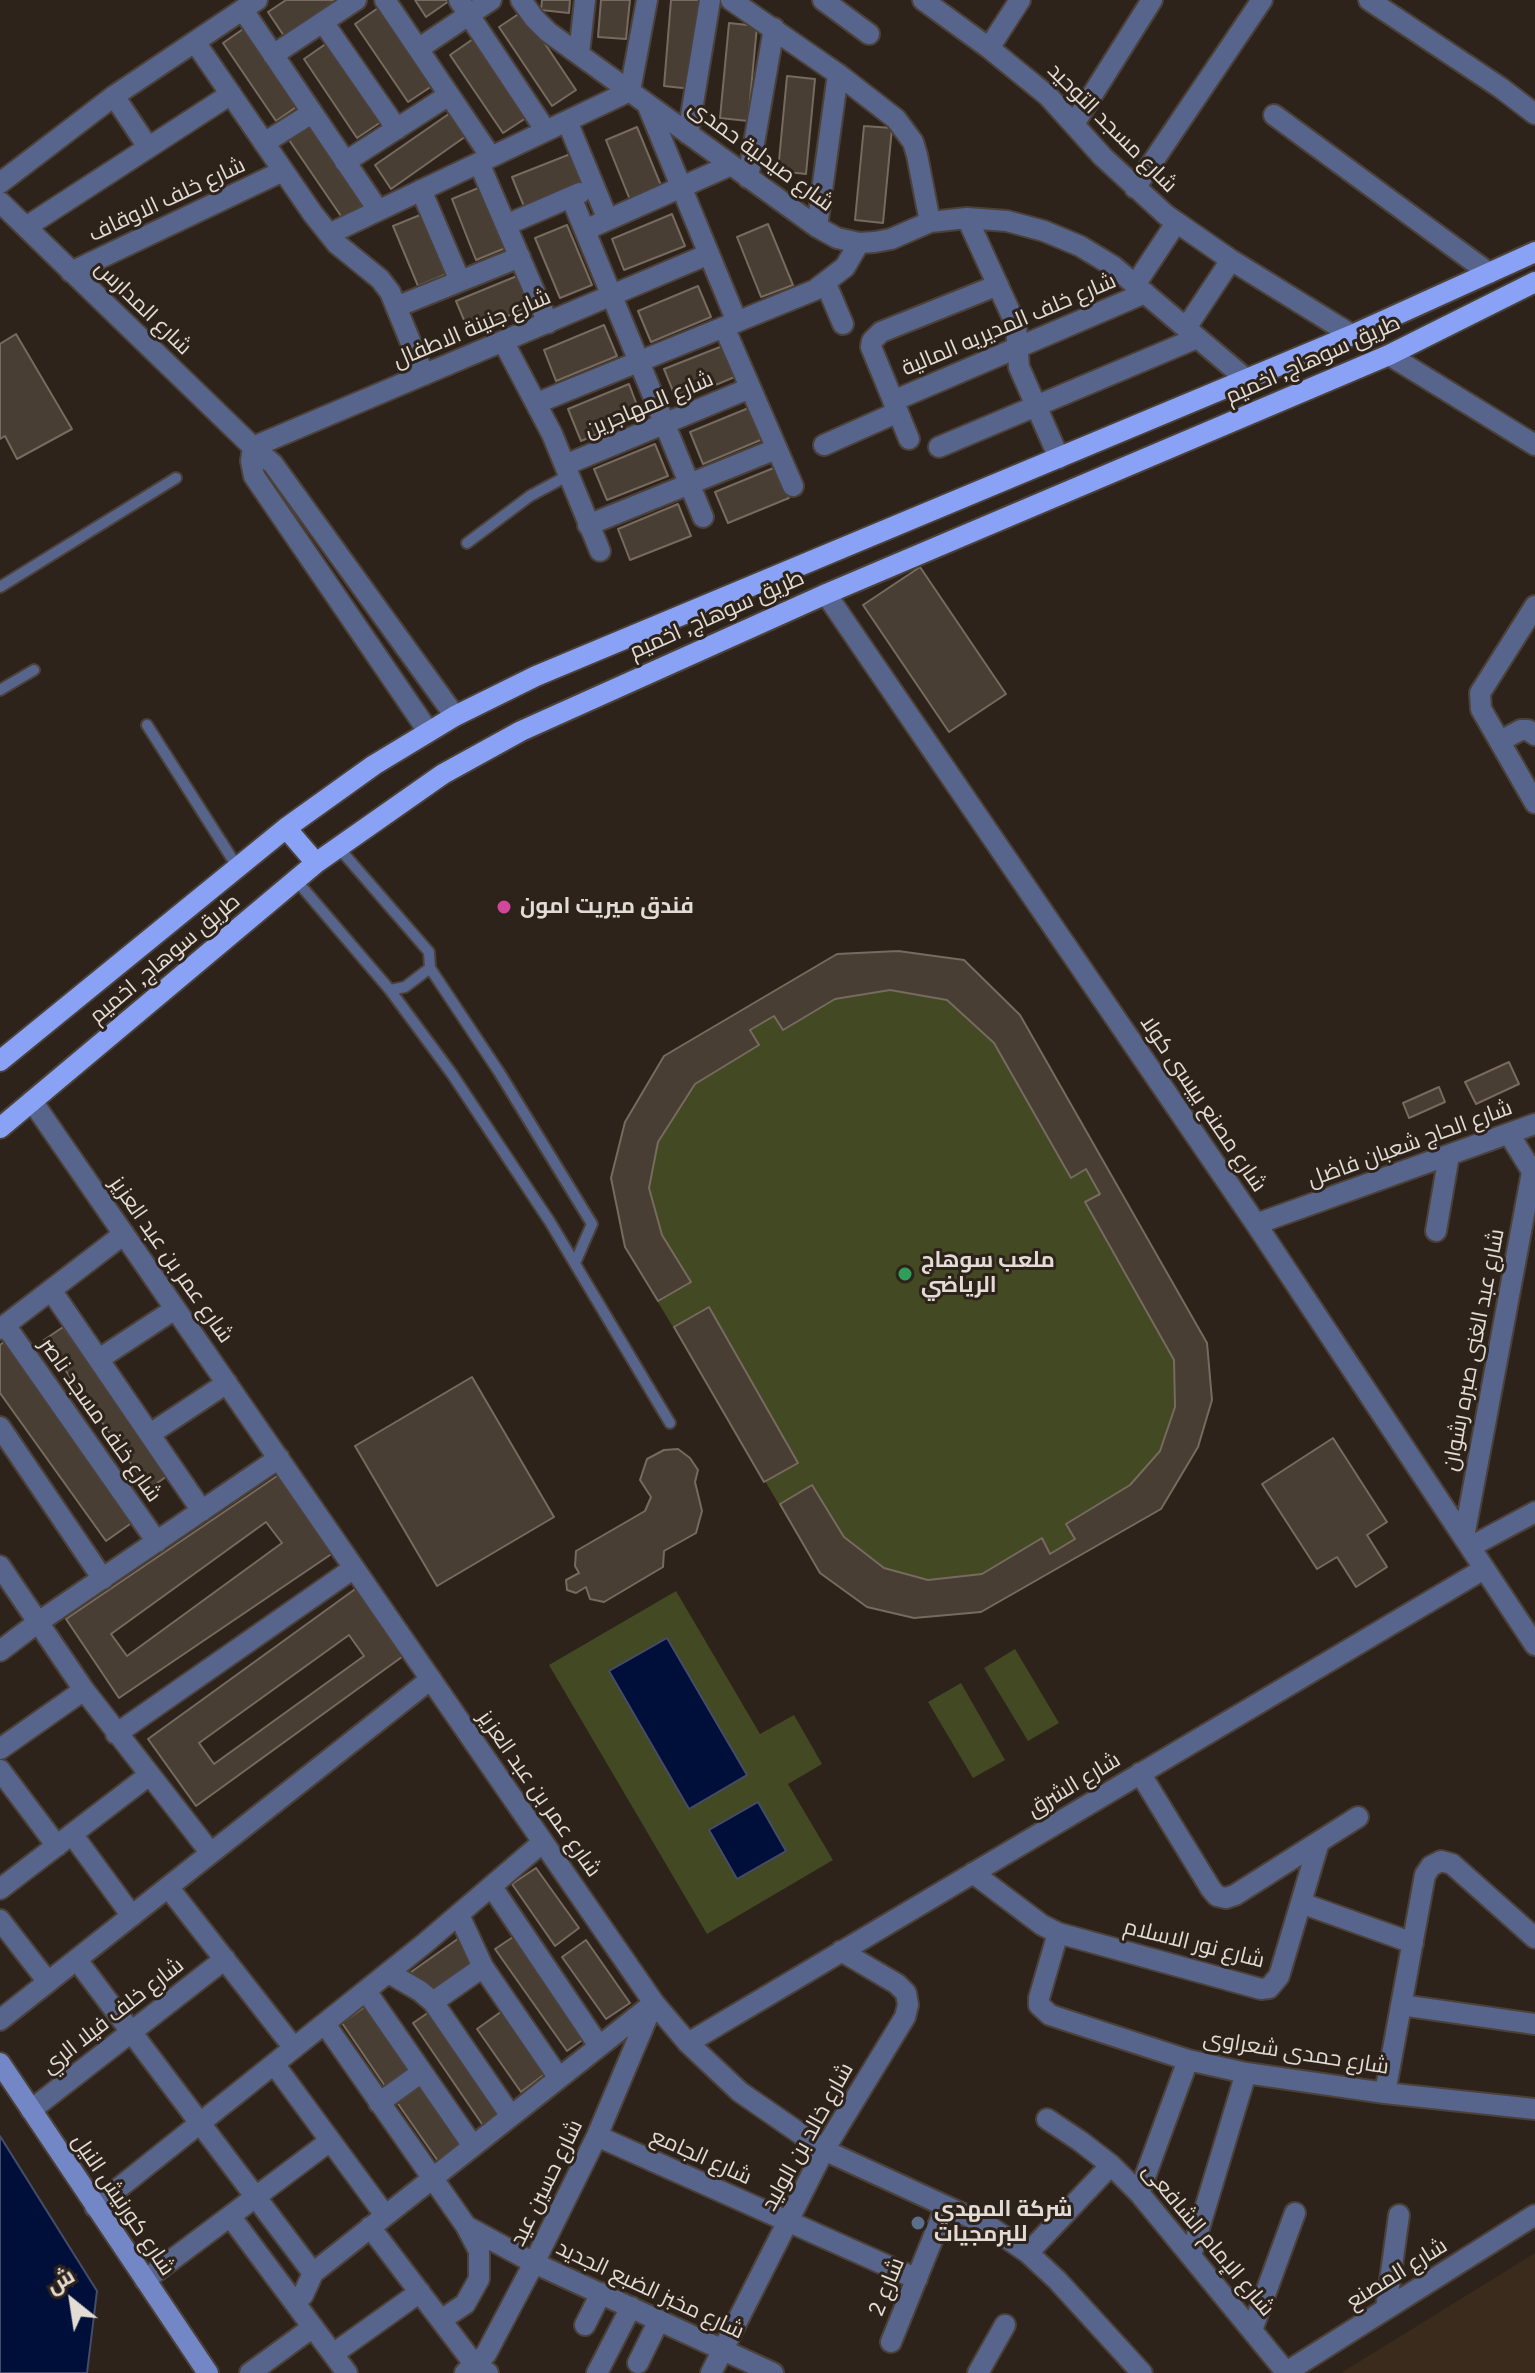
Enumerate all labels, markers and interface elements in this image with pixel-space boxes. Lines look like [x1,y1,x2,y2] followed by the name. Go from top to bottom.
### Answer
[1042,58,1182,198] street label: شارع مسجد التوحيد
[683,94,839,218] street label: شارع صيدلية حمدى
[84,152,250,248] street label: شارع خلف الاوقاف
[89,255,197,361] street label: شارع المدارس
[898,268,1120,382] street label: شارع خلف المديريه المالية
[389,284,555,374] street label: شارع جنينة الاطفال
[1222,310,1404,410] street label: طريق سوهاج, اخميم
[581,366,717,444] street label: شارع المهاجرين
[626,565,808,665] street label: طريق سوهاج, اخميم
[84,888,246,1030] street label: طريق سوهاج, اخميم
[520,894,694,920] place label: فندق ميريت امون
[495,898,513,916] marker: فندق ميريت امون
[1134,1011,1272,1197] street label: شارع مصنع بيبسى كولا
[1304,1095,1516,1193] street label: شارع الحاج شعبان فاضل
[104,1172,238,1348] street label: شارع عمر بن عبد العزيز
[1438,1227,1510,1473] street label: شارع عبد الغنى صبره رشوان
[921,1248,1055,1300] place label: ملعب سوهاج الرياضي
[896,1265,914,1283] marker: ملعب سوهاج الرياضي
[33,1333,167,1507] street label: شارع خلف مسجد ناصر
[472,1706,606,1882] street label: شارع عمر بن عبد العزيز
[1023,1747,1125,1823] street label: شارع الشرق
[1121,1914,1267,1974] street label: شارع نور الاسلام
[37,1952,189,2080] street label: شارع خلف فيلا الري
[1201,2025,1391,2081] street label: شارع حمدى شعراوى
[756,2058,860,2216] street label: شارع خالد بن الوليد
[505,2116,589,2250] street label: شارع حسين عيد
[647,2123,755,2191] street label: شارع الجامع
[66,2129,180,2281] street label: شارع كورنيش النيل
[1136,2158,1280,2322] street label: شارع الإمام الشافعى
[934,2197,1072,2248] place label: شركة المهدي للبرمجيات
[909,2214,927,2232] marker: شركة المهدي للبرمجيات
[1342,2233,1452,2315] street label: شارع المصنع
[552,2235,748,2345] street label: شارع مخبز الضبع الجديد
[863,2254,911,2320] street label: شارع 2
[40,2260,79,2299] text: ش
[32,2261,112,2341] north arrow

